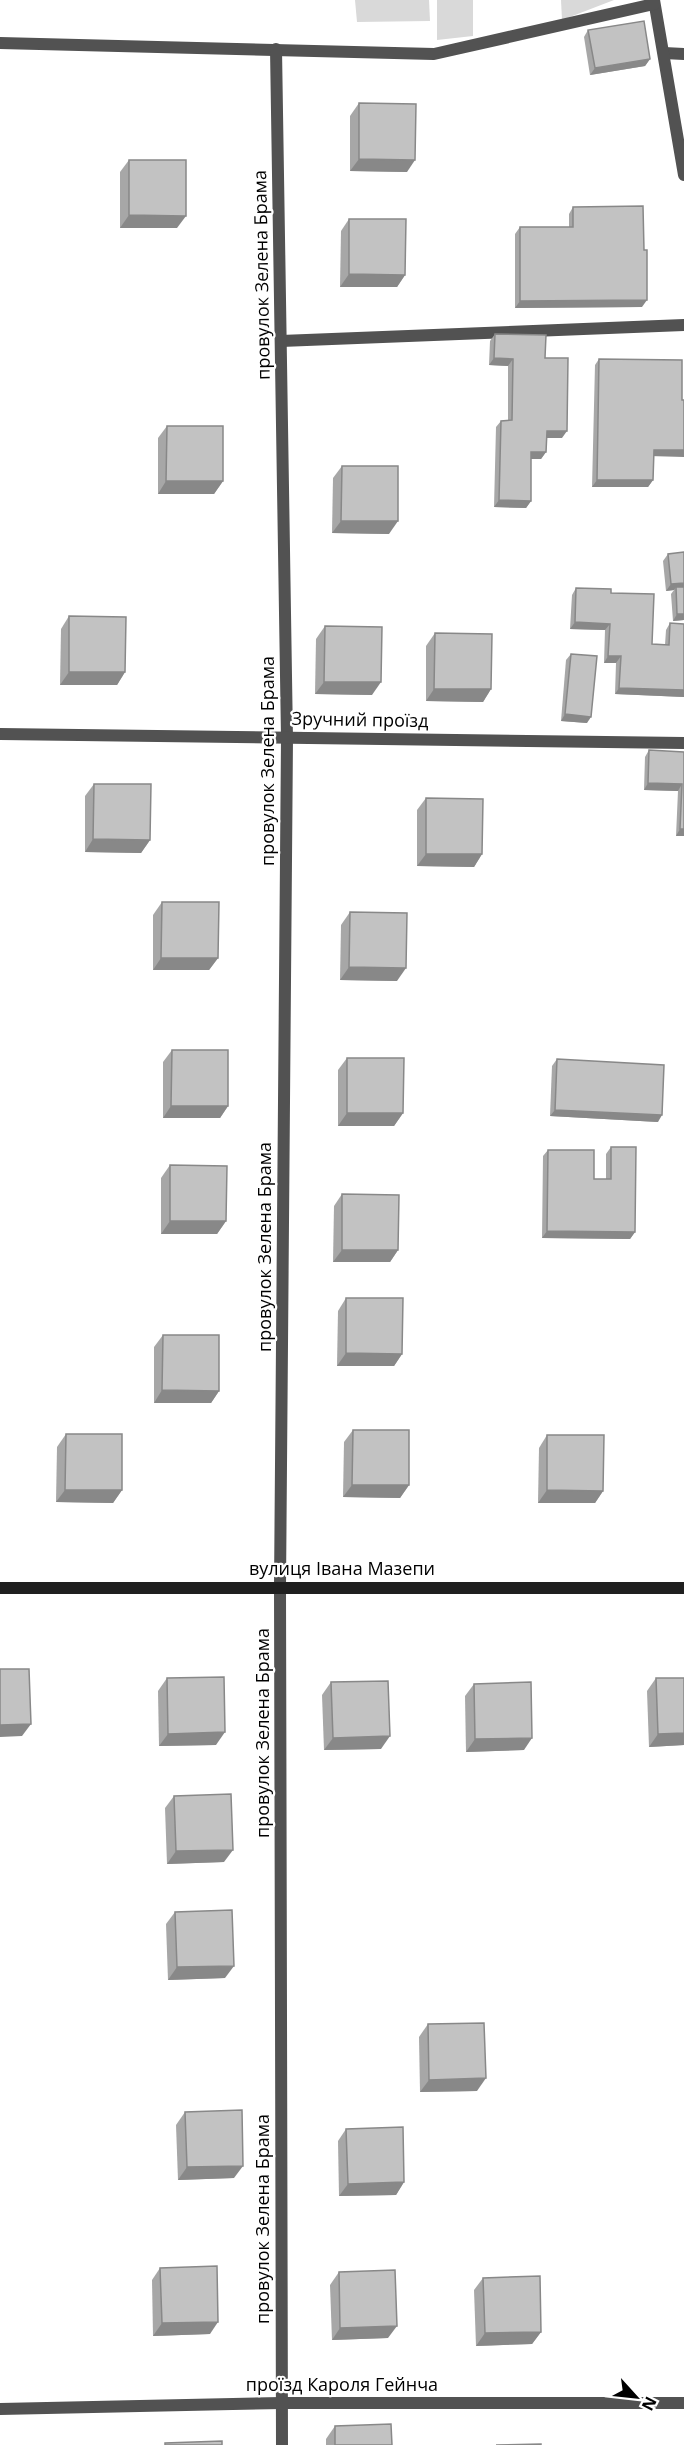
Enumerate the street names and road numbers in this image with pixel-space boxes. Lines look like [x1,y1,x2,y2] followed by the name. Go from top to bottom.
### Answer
[247,170,275,380] street label: провулок Зелена Брама
[255,656,279,866] street label: провулок Зелена Брама
[291,706,429,732] street label: Зручний проїзд
[252,1142,276,1352] street label: провулок Зелена Брама
[249,1556,435,1580] street label: вулиця Івана Мазепи
[250,1628,274,1838] street label: провулок Зелена Брама
[250,2114,274,2324] street label: провулок Зелена Брама
[246,2372,438,2396] street label: проїзд Кароля Гейнча

